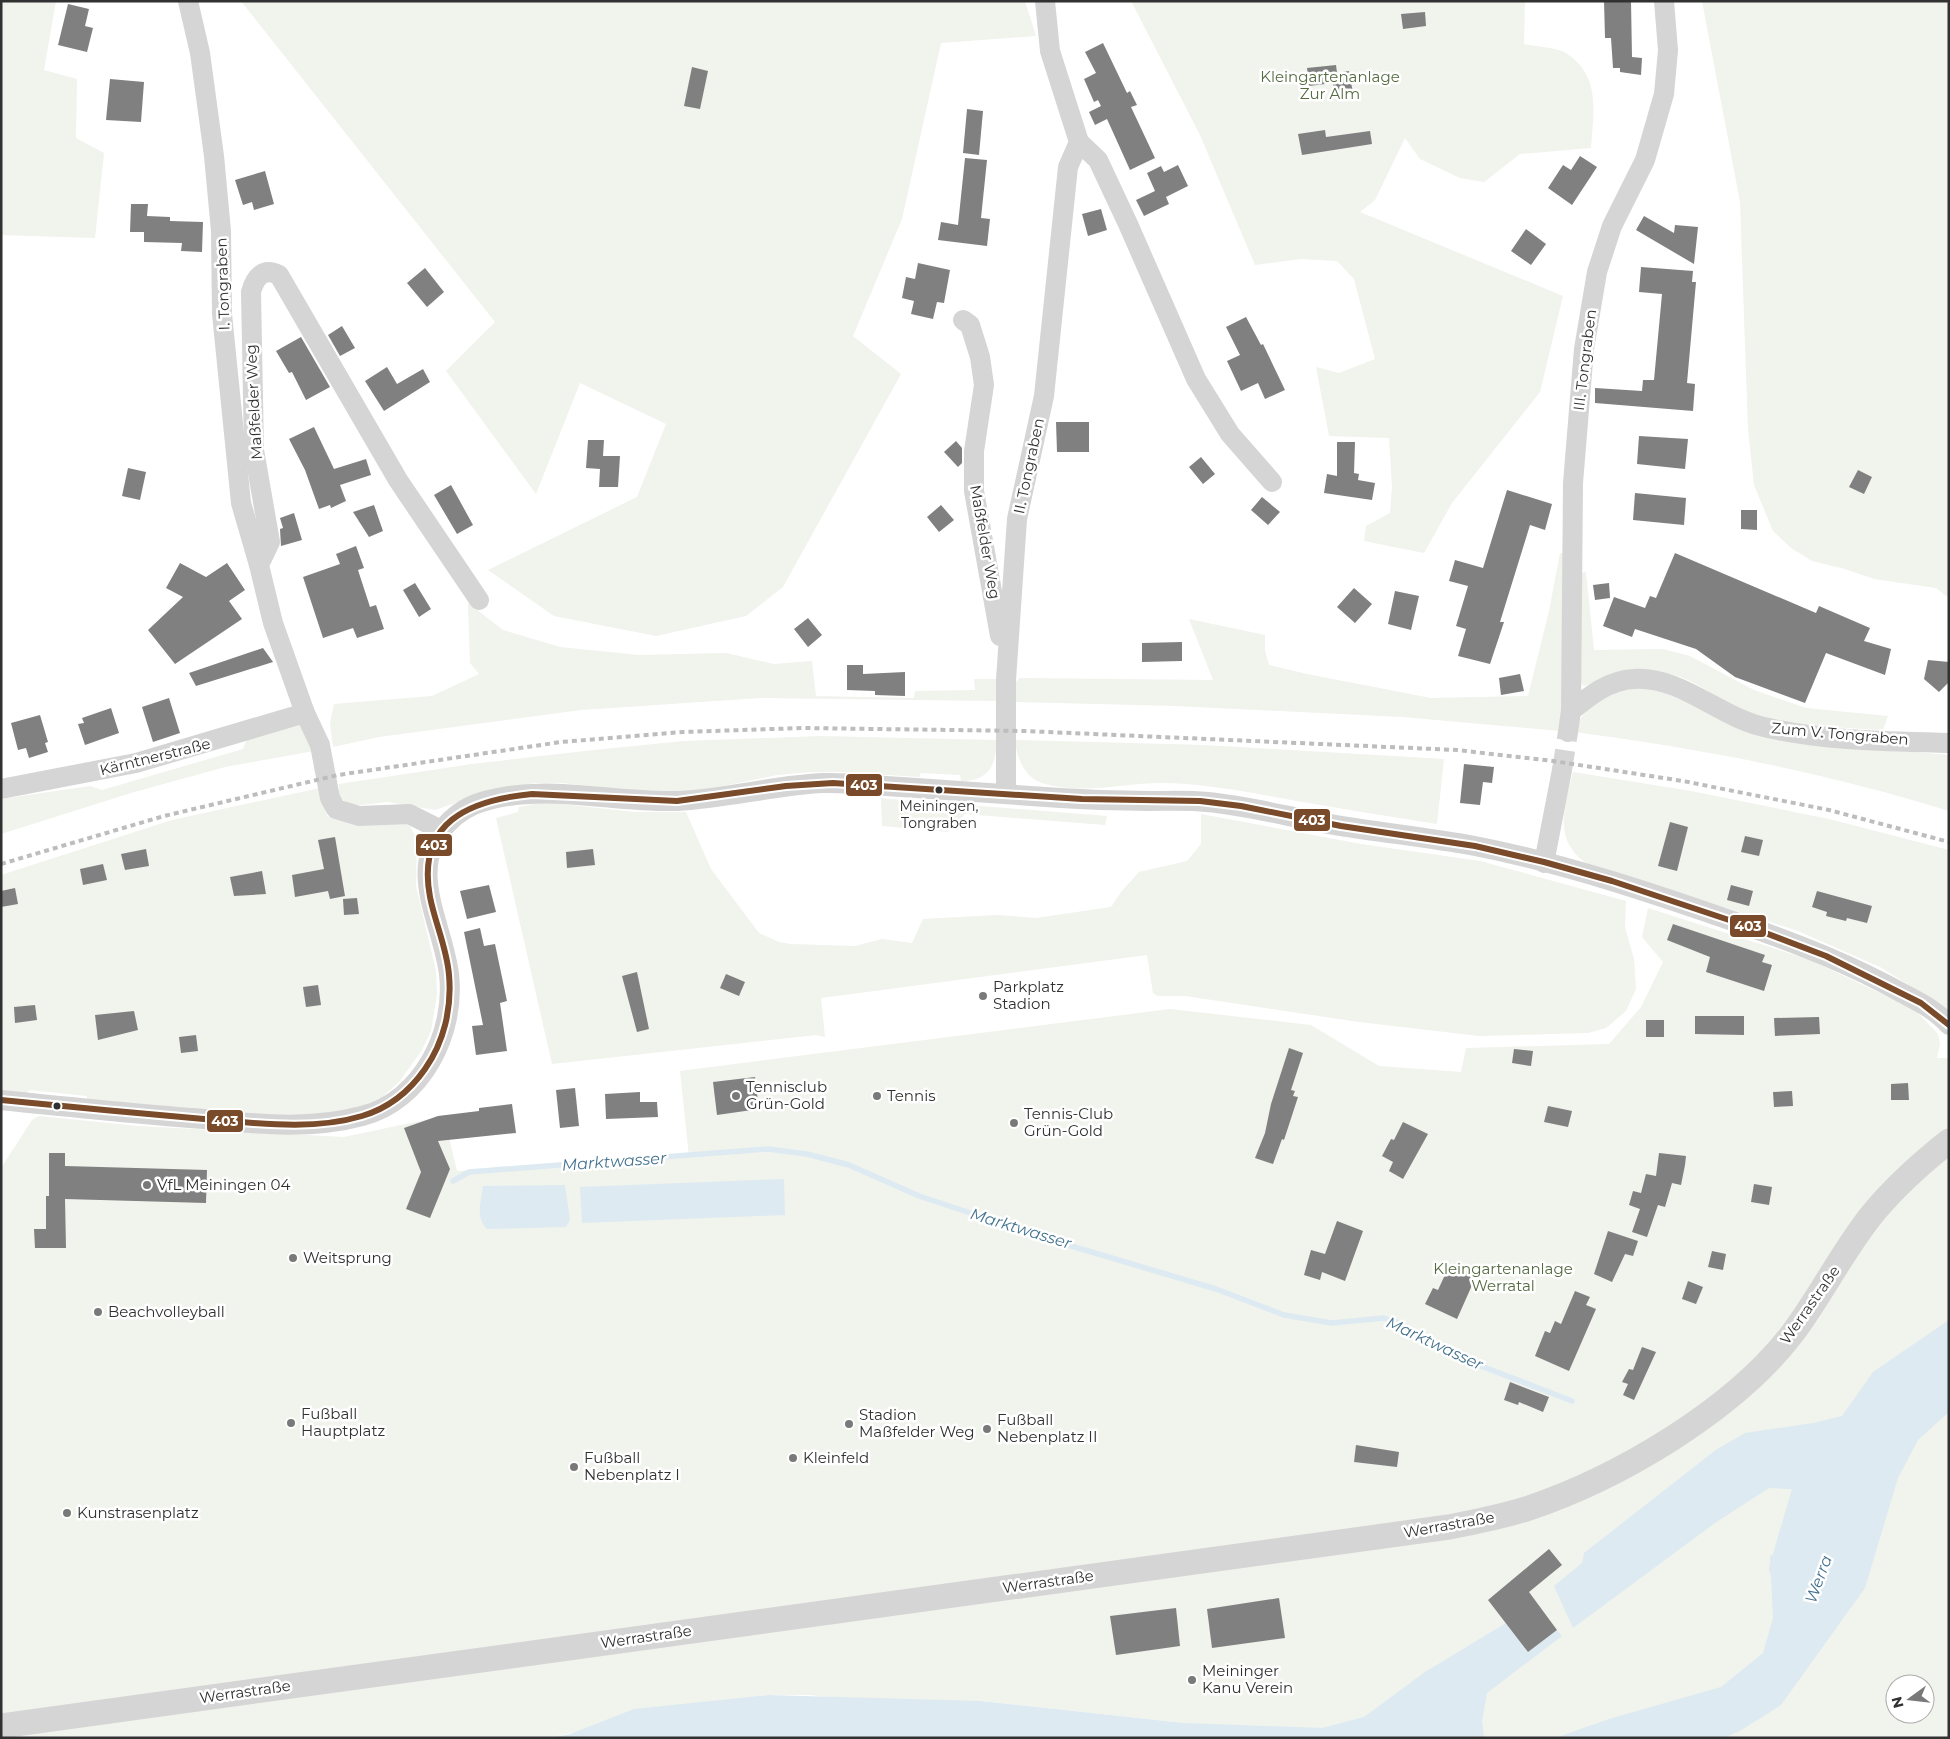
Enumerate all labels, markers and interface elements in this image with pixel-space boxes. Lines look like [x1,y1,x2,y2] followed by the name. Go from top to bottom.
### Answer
[1260,67,1400,103] park label: Kleingartenanlage Zur Alm
[211,237,234,331] street label: I. Tongraben
[1569,308,1600,412] street label: III. Tongraben
[241,344,266,460] street label: Maßfelder Weg
[1009,416,1048,516] street label: II. Tongraben
[966,483,1005,600] street label: Maßfelder Weg
[1771,718,1910,749] street label: Zum V. Tongraben
[98,734,212,779] street label: Kärntnerstraße
[845,773,883,797] line badge: 403
[850,776,878,794] text: 403
[934,785,944,795] marker: Meiningen, Tongraben
[900,797,978,832] place label: Meiningen, Tongraben
[1293,808,1331,832] line badge: 403
[1298,811,1326,829] text: 403
[415,833,453,857] line badge: 403
[420,836,448,854] text: 403
[1729,914,1767,938] line badge: 403
[1734,917,1762,935] text: 403
[993,977,1064,1013] place label: Parkplatz Stadion
[977,990,989,1002] marker: Parkplatz Stadion
[746,1077,827,1113] place label: Tennisclub Grün-Gold
[887,1086,935,1105] place label: Tennis
[730,1090,742,1102] marker: Tennisclub Grün-Gold
[871,1090,883,1102] marker: Tennis
[52,1101,62,1111] unlabelled marker
[1024,1104,1113,1140] place label: Tennis-Club Grün-Gold
[206,1109,244,1133] line badge: 403
[211,1112,239,1130] text: 403
[1008,1117,1020,1129] marker: Tennis-Club Grün-Gold
[561,1148,667,1175] water label: Marktwasser
[157,1175,290,1194] place label: VfL Meiningen 04
[141,1179,153,1191] marker: VfL Meiningen 04
[968,1204,1074,1253] water label: Marktwasser
[303,1248,392,1267] place label: Weitsprung
[287,1252,299,1264] marker: Weitsprung
[1433,1259,1573,1295] park label: Kleingartenanlage Werratal
[1775,1262,1844,1348] street label: Werrastraße
[108,1302,225,1321] place label: Beachvolleyball
[92,1306,104,1318] marker: Beachvolleyball
[1383,1313,1487,1374] water label: Marktwasser
[301,1404,386,1440] place label: Fußball Hauptplatz
[859,1405,975,1441] place label: Stadion Maßfelder Weg
[997,1410,1097,1446] place label: Fußball Nebenplatz II
[285,1417,297,1429] marker: Fußball Hauptplatz
[843,1418,855,1430] marker: Stadion Maßfelder Weg
[981,1423,993,1435] marker: Fußball Nebenplatz II
[584,1448,680,1484] place label: Fußball Nebenplatz I
[803,1448,869,1467] place label: Kleinfeld
[787,1452,799,1464] marker: Kleinfeld
[568,1461,580,1473] marker: Fußball Nebenplatz I
[77,1503,199,1522] place label: Kunstrasenplatz
[61,1507,73,1519] marker: Kunstrasenplatz
[1402,1507,1496,1542] street label: Werrastraße
[1801,1552,1836,1606] water label: Werra
[1001,1566,1095,1597] street label: Werrastraße
[599,1621,693,1652] street label: Werrastraße
[1202,1661,1293,1697] place label: Meininger Kanu Verein
[1186,1674,1198,1686] marker: Meininger Kanu Verein
[1885,1674,1935,1724] north arrow
[198,1676,292,1707] street label: Werrastraße
[1887,1695,1908,1710] text: N

